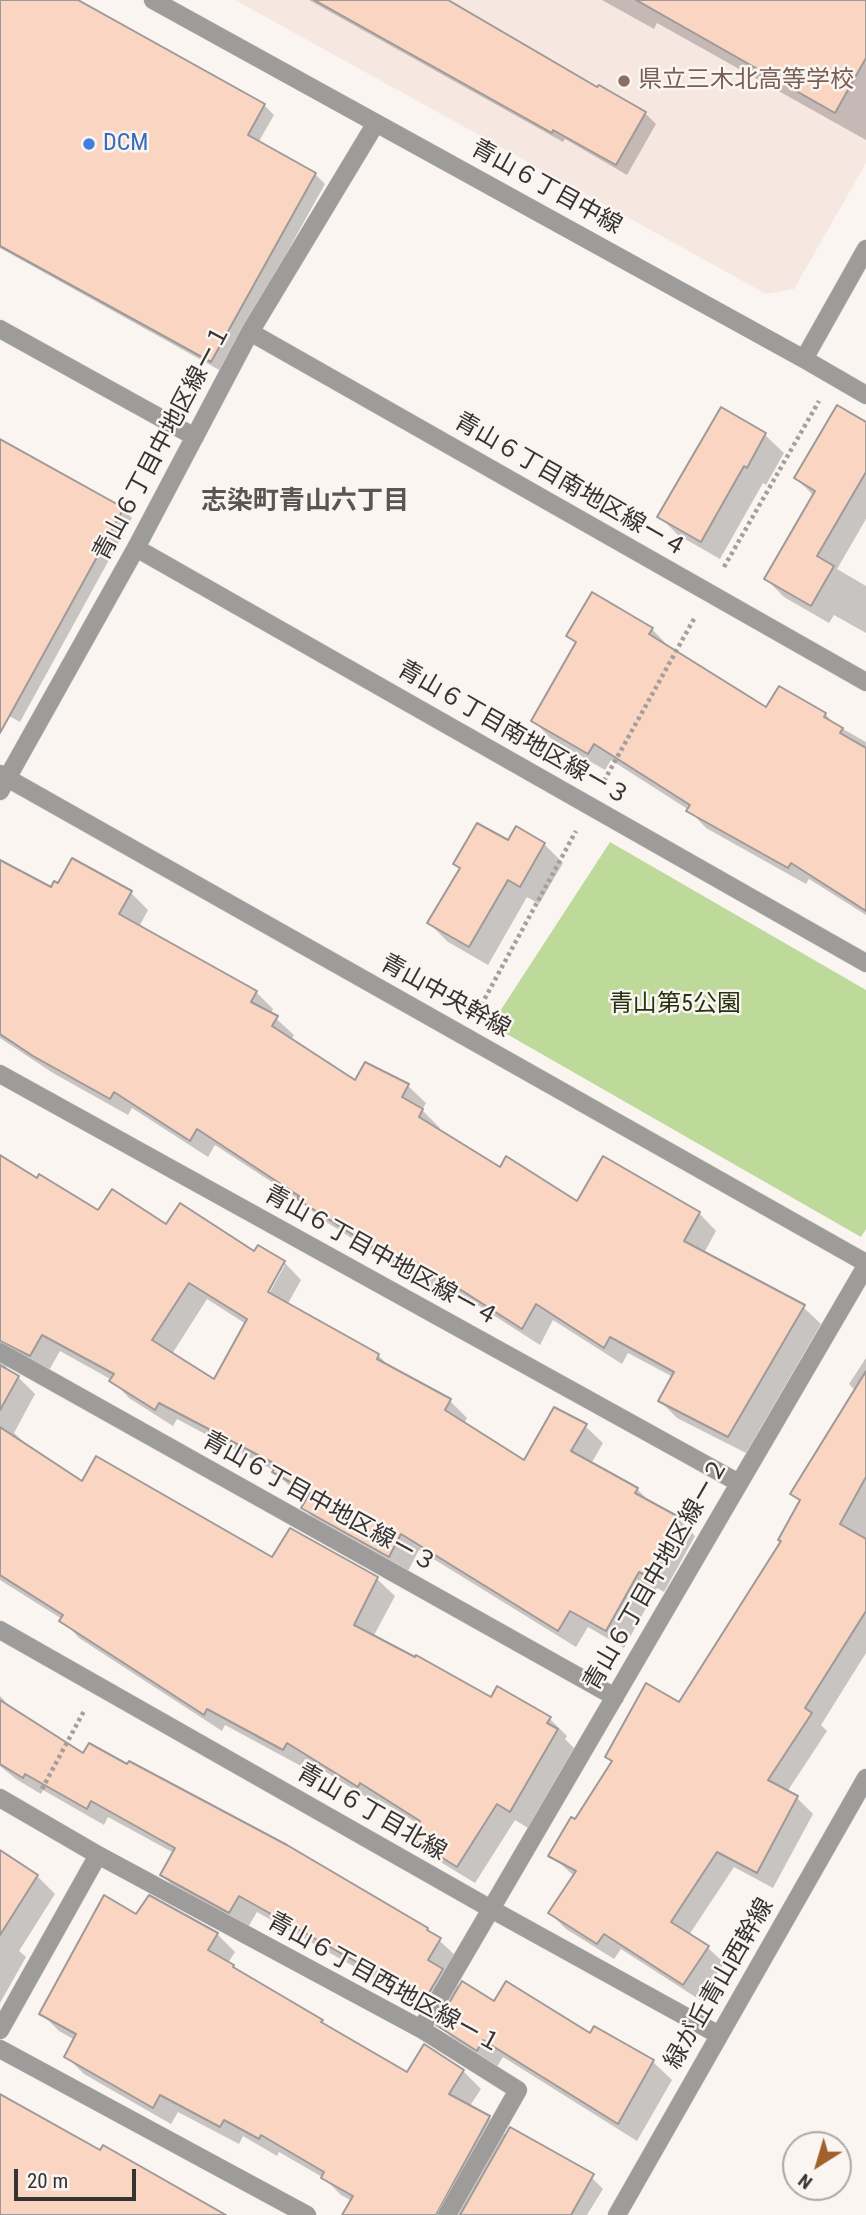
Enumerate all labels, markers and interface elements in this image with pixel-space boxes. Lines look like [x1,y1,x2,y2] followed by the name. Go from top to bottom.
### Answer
[638,67,854,95] place label: 県立三木北高等学校
[616,73,632,89] marker: 県立三木北高等学校
[103,130,148,158] place label: DCM
[466,135,626,241] street label: 青山６丁目中線
[81,136,97,152] marker: DCM
[88,320,238,566] street label: 青山６丁目中地区線ー１
[448,408,692,564] street label: 青山６丁目南地区線ー４
[201,486,409,518] district label: 志染町青山六丁目
[391,656,635,812] street label: 青山６丁目南地区線ー３
[375,949,515,1045] street label: 青山中央幹線
[609,991,741,1019] park label: 青山第5公園
[259,1180,503,1334] street label: 青山６丁目中地区線ー４
[197,1426,441,1580] street label: 青山６丁目中地区線ー３
[579,1453,735,1697] street label: 青山６丁目中地区線ー２
[291,1759,451,1867] street label: 青山６丁目北線
[660,1894,780,2074] street label: 緑が丘青山西幹線
[262,1907,506,2061] street label: 青山６丁目西地区線ー１
[782,2131,852,2201] north arrow
[18,2156,140,2200] scale bar
[27,2169,68,2193] text: 20 m
[794,2169,817,2194] text: N

